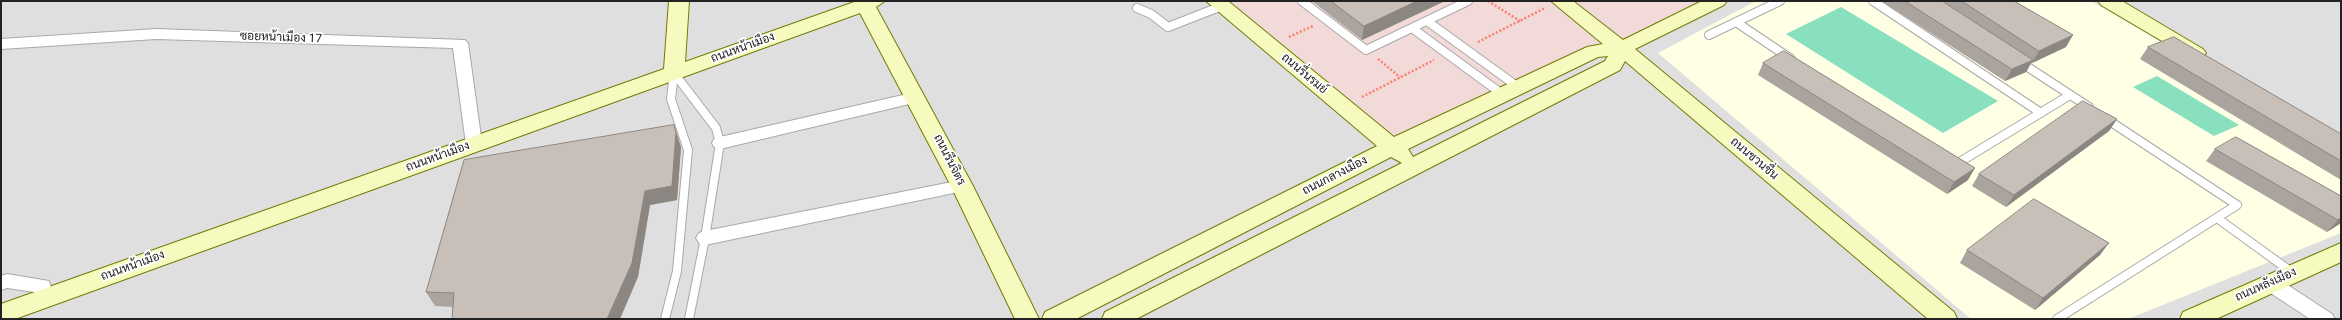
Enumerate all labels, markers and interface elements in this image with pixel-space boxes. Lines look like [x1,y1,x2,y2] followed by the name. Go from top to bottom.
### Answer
[240,29,322,47] street label: ซอยหน้าเมือง 17
[709,30,777,66] street label: ถนนหน้าเมือง
[1278,51,1330,97] street label: ถนนรื่นรมย์
[930,132,968,188] street label: ถนนรึนจิตร
[1727,135,1781,183] street label: ถนนชวนชื่น
[404,139,472,175] street label: ถนนหน้าเมือง
[1300,153,1370,199] street label: ถนนกลางเมือง
[99,248,167,284] street label: ถนนหน้าเมือง
[2233,265,2299,305] street label: ถนนหลังเมือง

